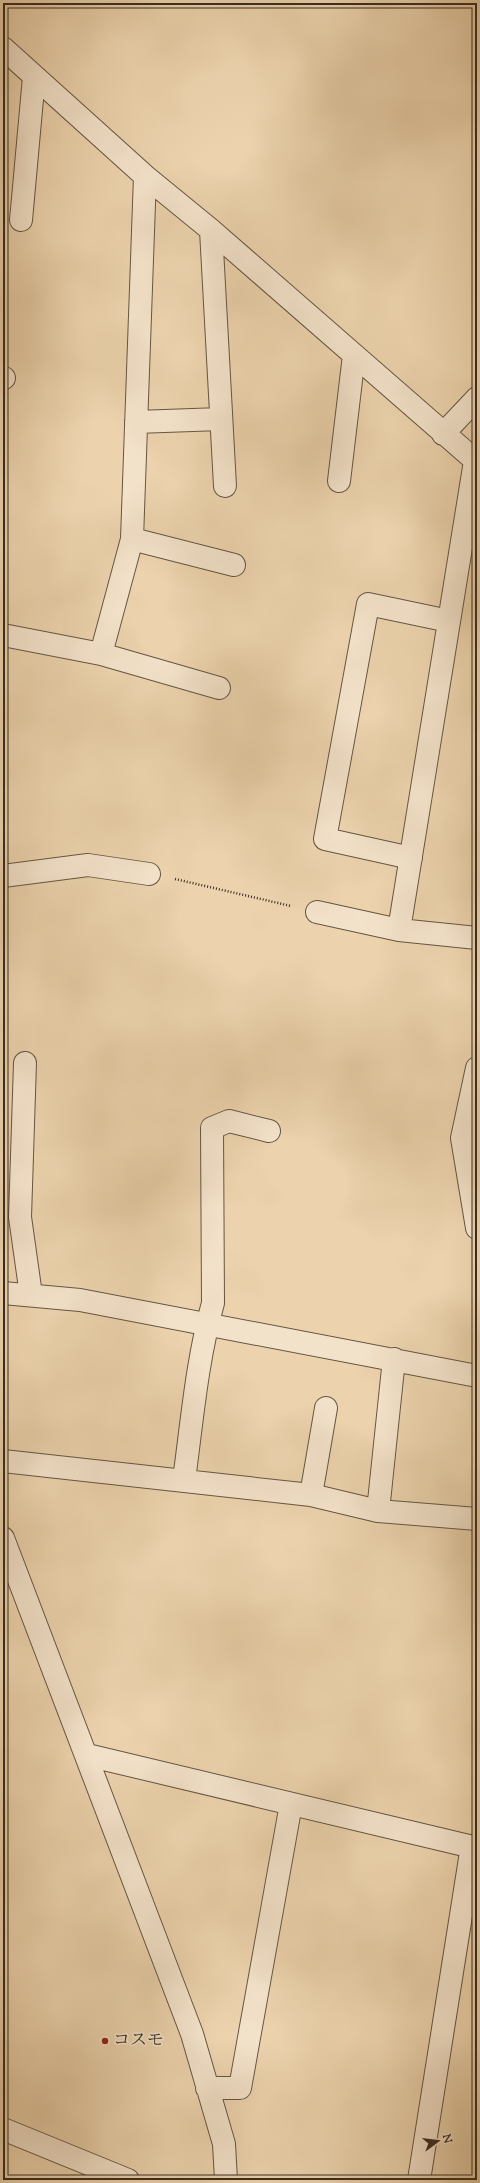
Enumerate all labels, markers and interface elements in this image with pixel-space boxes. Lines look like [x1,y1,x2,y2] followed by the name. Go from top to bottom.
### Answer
[113,2029,164,2053] place label: コスモ
[100,2036,110,2046] marker: コスモ
[418,2121,458,2161] north arrow
[438,2131,456,2145] text: N

